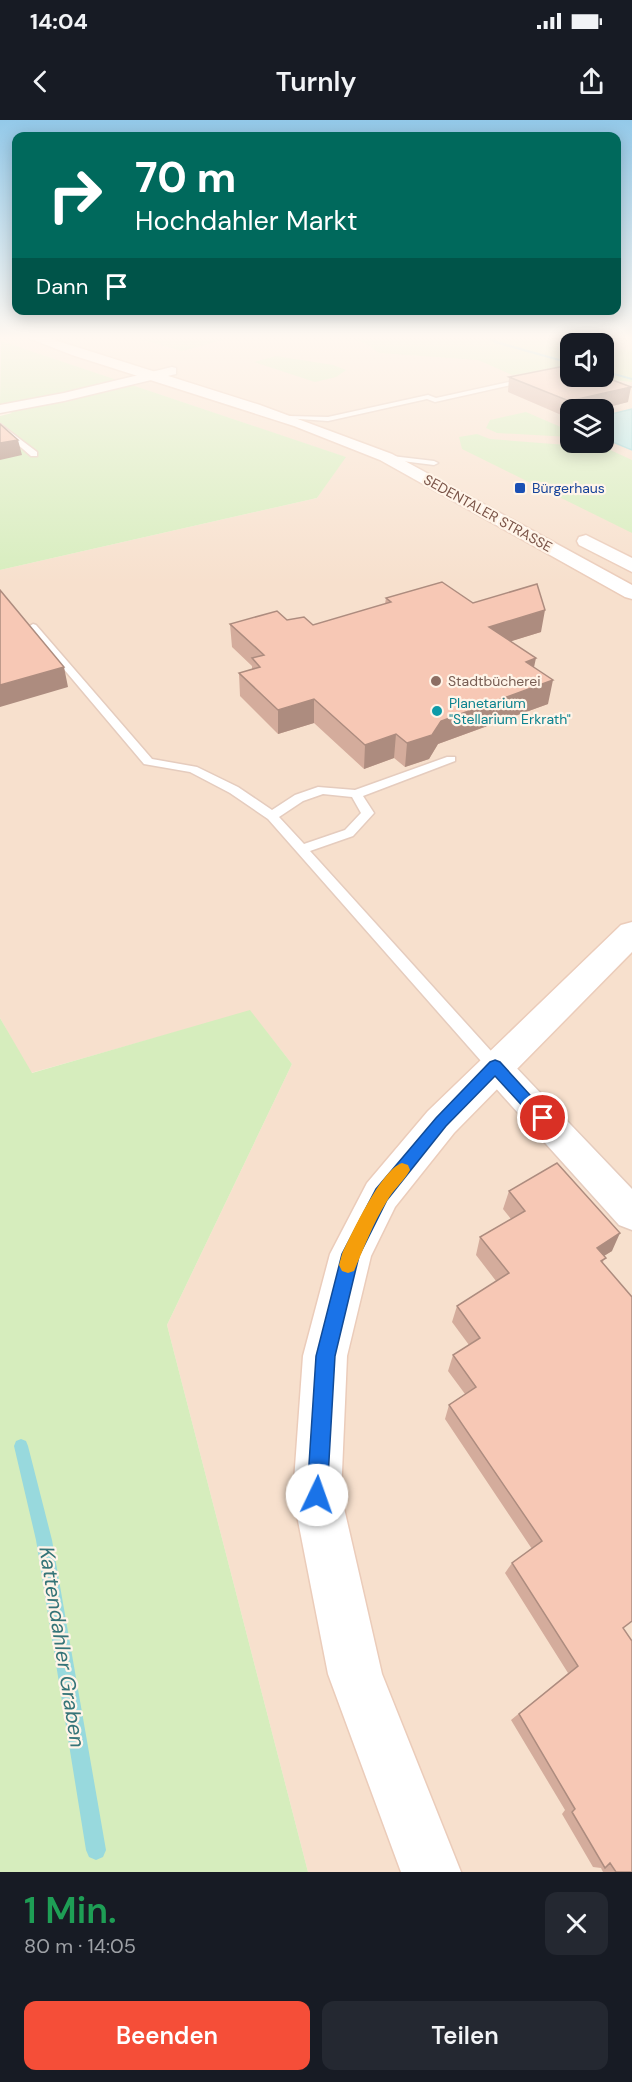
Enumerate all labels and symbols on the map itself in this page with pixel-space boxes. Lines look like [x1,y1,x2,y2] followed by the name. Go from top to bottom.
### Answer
[421,470,555,556] street label: SEDENTALER STRASSE
[532,479,605,497] place label: Bürgerhaus
[513,481,527,495] marker: Bürgerhaus
[448,672,541,690] place label: Stadtbücherei
[429,674,443,688] marker: Stadtbücherei
[449,694,571,728] place label: Planetarium "Stellarium Erkrath"
[430,704,444,718] marker: Planetarium "Stellarium Erkrath"
[517,1092,568,1143] pin
[285,1463,349,1527] position arrow
[32,1545,92,1749] water label: Kattendahler Graben

